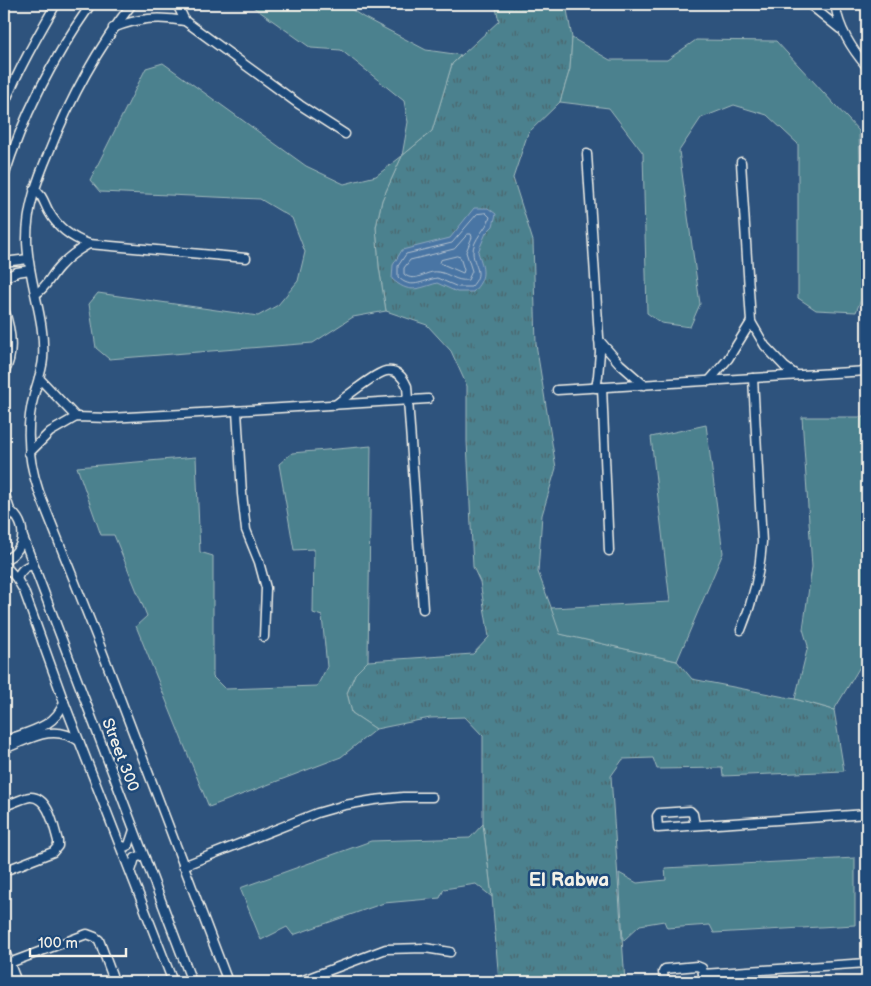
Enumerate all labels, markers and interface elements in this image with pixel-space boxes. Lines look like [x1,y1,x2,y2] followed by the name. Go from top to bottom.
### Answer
[97,716,143,794] street label: Street 300
[529,869,609,892] district label: El Rabwa
[30,926,126,958] scale bar
[38,934,78,953] text: 100 m

